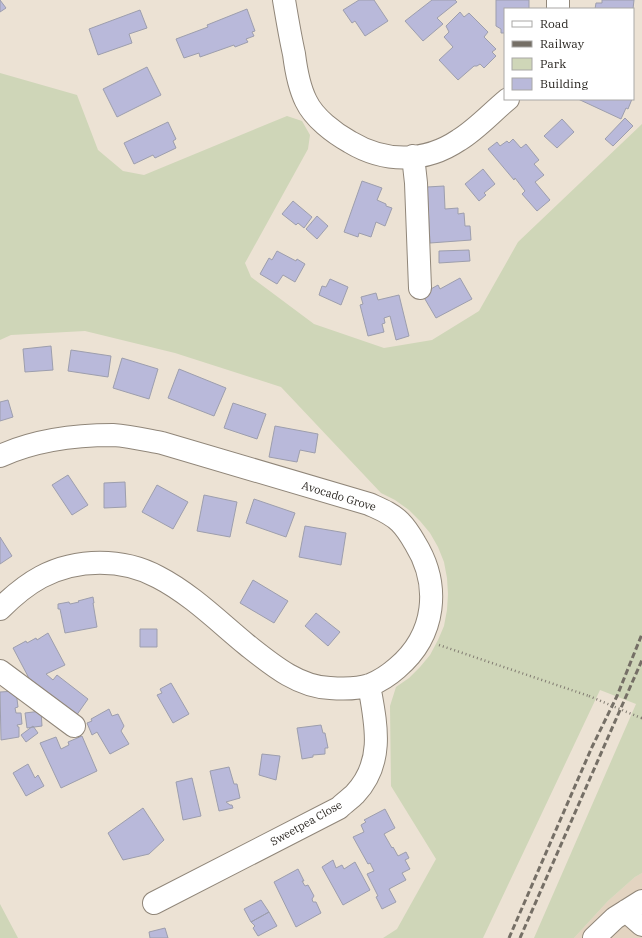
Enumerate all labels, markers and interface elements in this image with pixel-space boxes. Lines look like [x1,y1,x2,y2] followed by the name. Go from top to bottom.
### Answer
[504,8,634,100] legend
[540,16,569,31] text: Road
[540,36,585,51] text: Railway
[540,56,566,71] text: Park
[540,76,588,91] text: Building
[300,478,378,514] street label: Avocado Grove
[268,797,344,848] street label: Sweetpea Close

